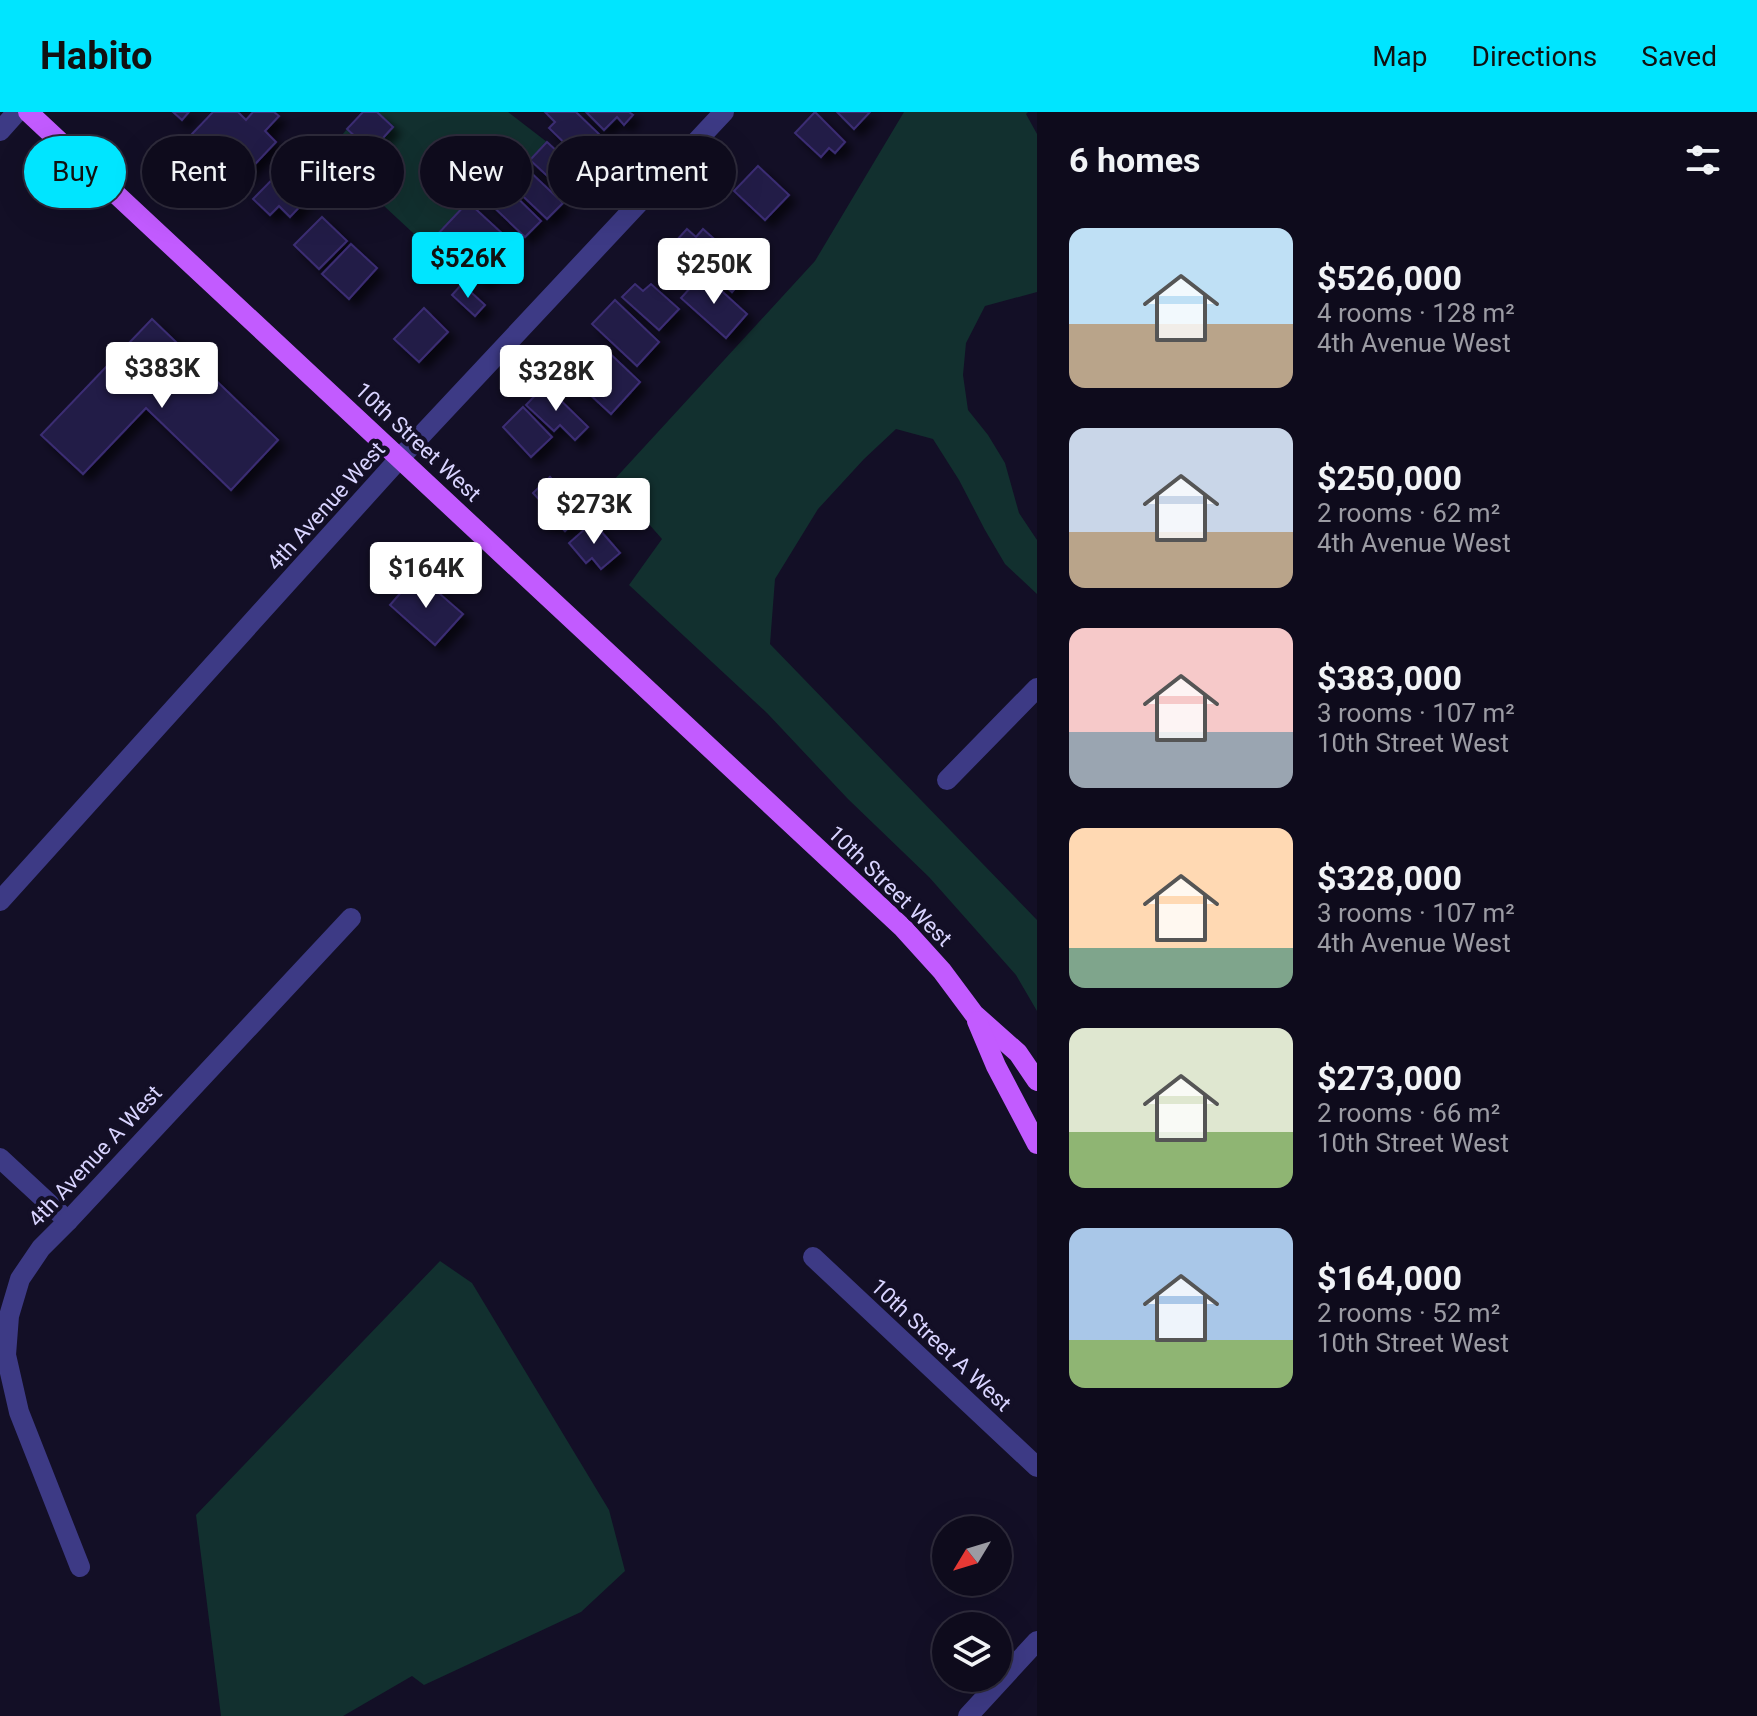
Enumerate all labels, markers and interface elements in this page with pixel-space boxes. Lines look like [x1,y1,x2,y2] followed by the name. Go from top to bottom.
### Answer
[40,34,152,78] text: Habito
[1372,40,1428,73] text: Map
[1472,40,1597,73] text: Directions
[1641,40,1717,73] text: Saved
[24,136,126,208] chip: Buy
[142,136,255,208] chip: Rent
[271,136,404,208] chip: Filters
[420,136,532,208] chip: New
[548,136,736,208] chip: Apartment
[1681,138,1725,182] icon: filters
[1069,140,1200,180] text: 6 homes
[412,232,524,300] pin: $526K
[658,238,770,306] pin: $250K
[430,243,506,273] text: $526K
[676,249,752,279] text: $250K
[1317,258,1462,298] text: $526,000
[1133,260,1229,356] icon: home
[1317,298,1515,328] text: 4 rooms · 128 m²
[1317,328,1511,358] text: 4th Avenue West
[106,342,218,410] pin: $383K
[500,345,612,413] pin: $328K
[124,353,200,383] text: $383K
[518,356,594,386] text: $328K
[350,377,486,507] street label: 10th Street West
[262,437,390,575] street label: 4th Avenue West
[1317,458,1462,498] text: $250,000
[1133,460,1229,556] icon: home
[538,478,650,546] pin: $273K
[556,489,632,519] text: $273K
[1317,498,1500,528] text: 2 rooms · 62 m²
[1317,528,1511,558] text: 4th Avenue West
[370,542,482,610] pin: $164K
[388,553,464,583] text: $164K
[1317,658,1462,698] text: $383,000
[1133,660,1229,756] icon: home
[1317,698,1515,728] text: 3 rooms · 107 m²
[1317,728,1509,758] text: 10th Street West
[823,821,957,951] street label: 10th Street West
[1317,858,1462,898] text: $328,000
[1133,860,1229,956] icon: home
[1317,898,1515,928] text: 3 rooms · 107 m²
[1317,928,1511,958] text: 4th Avenue West
[1317,1058,1462,1098] text: $273,000
[1133,1060,1229,1156] icon: home
[23,1080,167,1232] street label: 4th Avenue A West
[1317,1098,1500,1128] text: 2 rooms · 66 m²
[1317,1128,1509,1158] text: 10th Street West
[1317,1258,1462,1298] text: $164,000
[1133,1260,1229,1356] icon: home
[866,1274,1016,1416] street label: 10th Street A West
[1317,1298,1500,1328] text: 2 rooms · 52 m²
[1317,1328,1509,1358] text: 10th Street West
[932,1516,1012,1596] north arrow
[932,1516,1012,1692] map controls
[932,1612,1012,1692] button: layers

